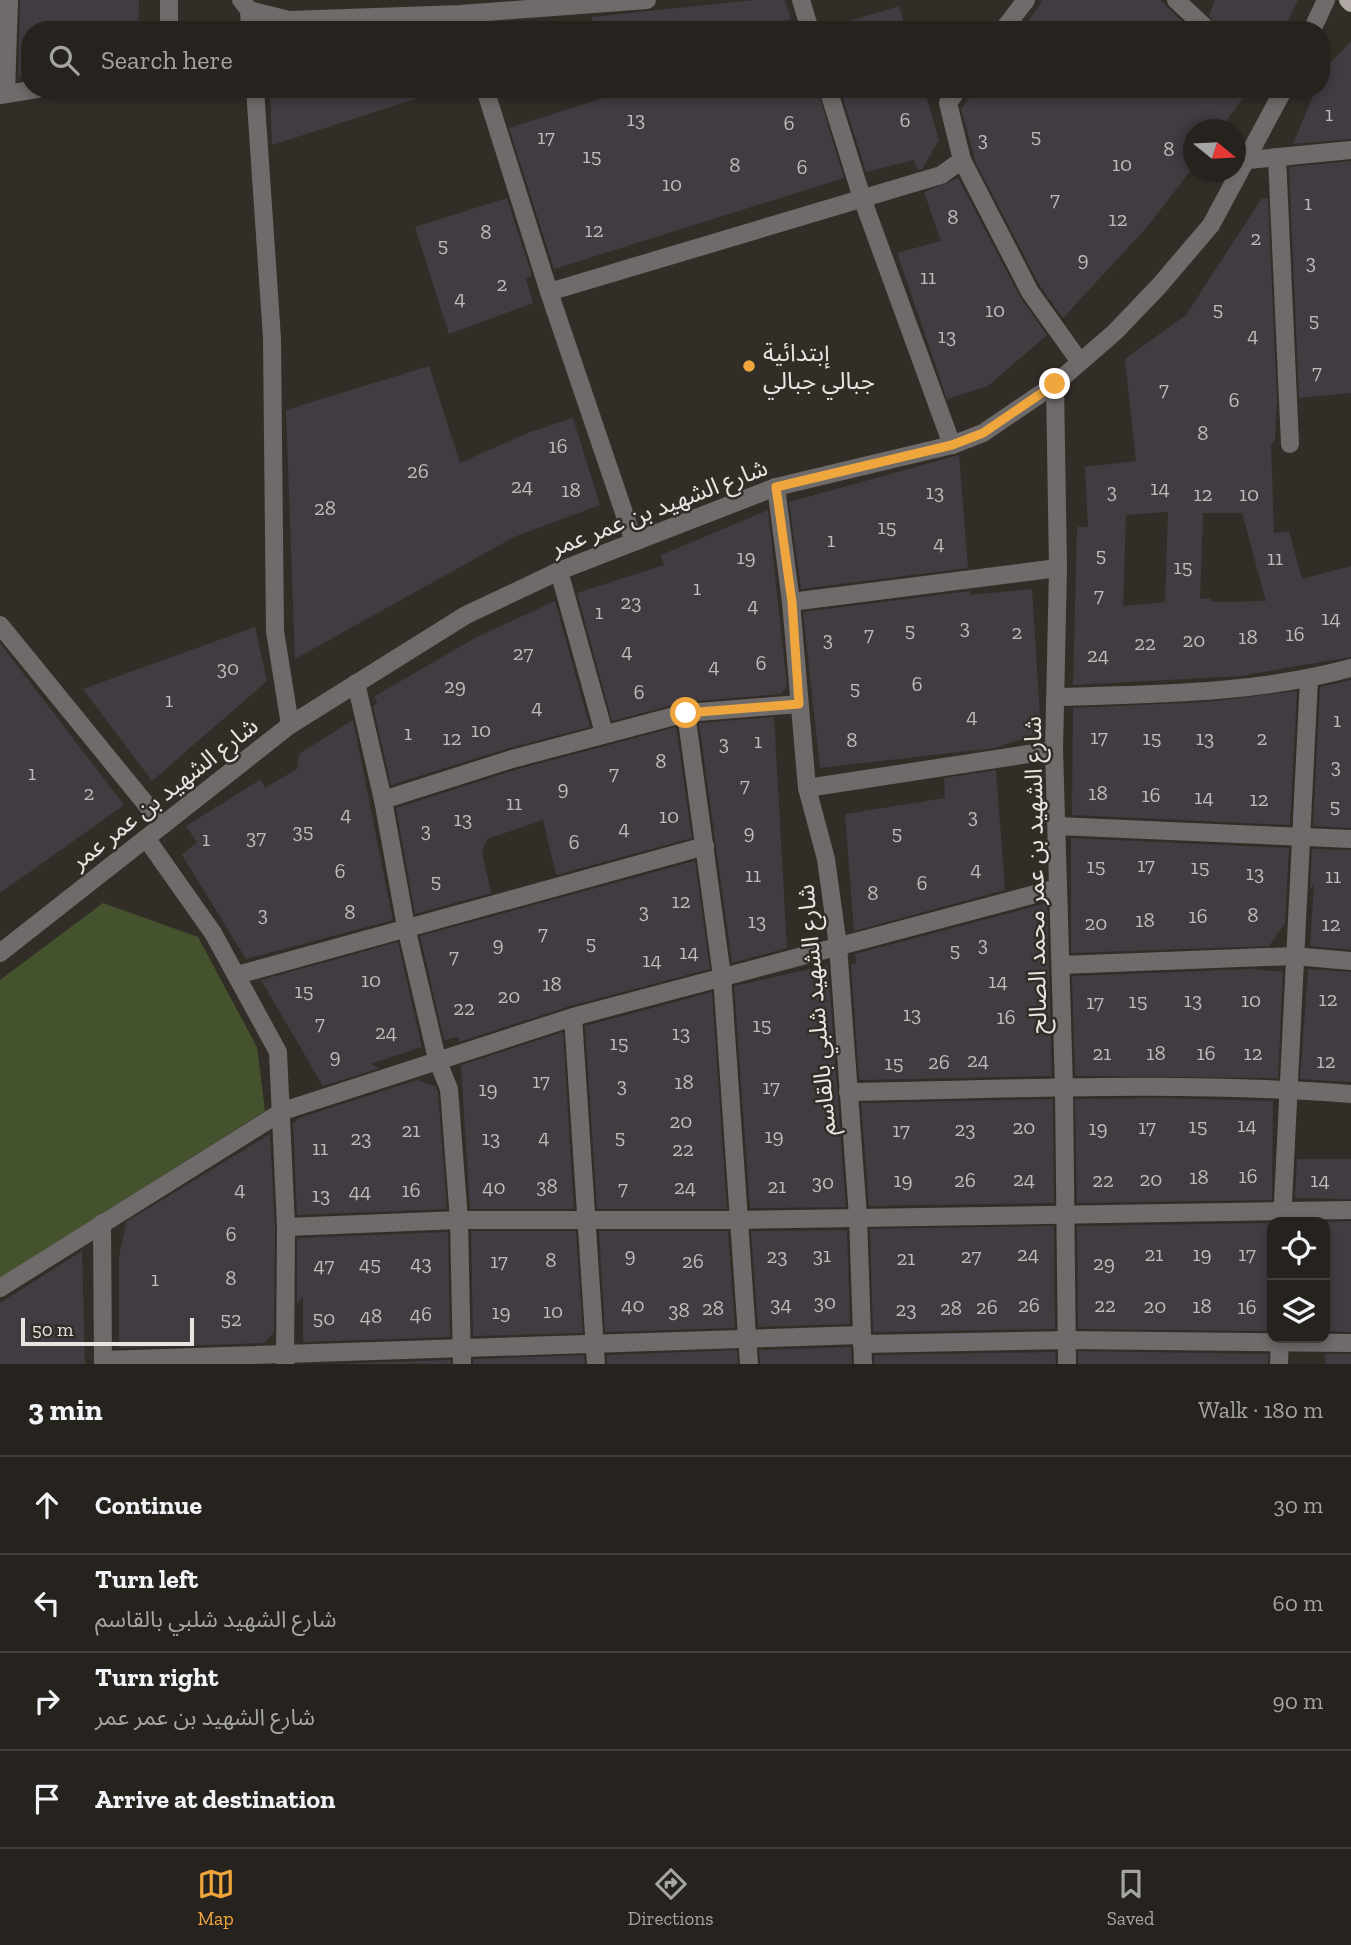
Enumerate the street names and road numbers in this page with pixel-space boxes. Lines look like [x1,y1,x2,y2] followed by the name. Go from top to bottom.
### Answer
[546,452,772,565] street label: شارع الشهيد بن عمر عمر
[64,711,265,878] street label: شارع الشهيد بن عمر عمر
[1018,716,1055,1034] street label: شارع الشهيد بن عمر محمد الصالح
[791,883,846,1137] street label: شارع الشهيد شلبي بالقاسم

